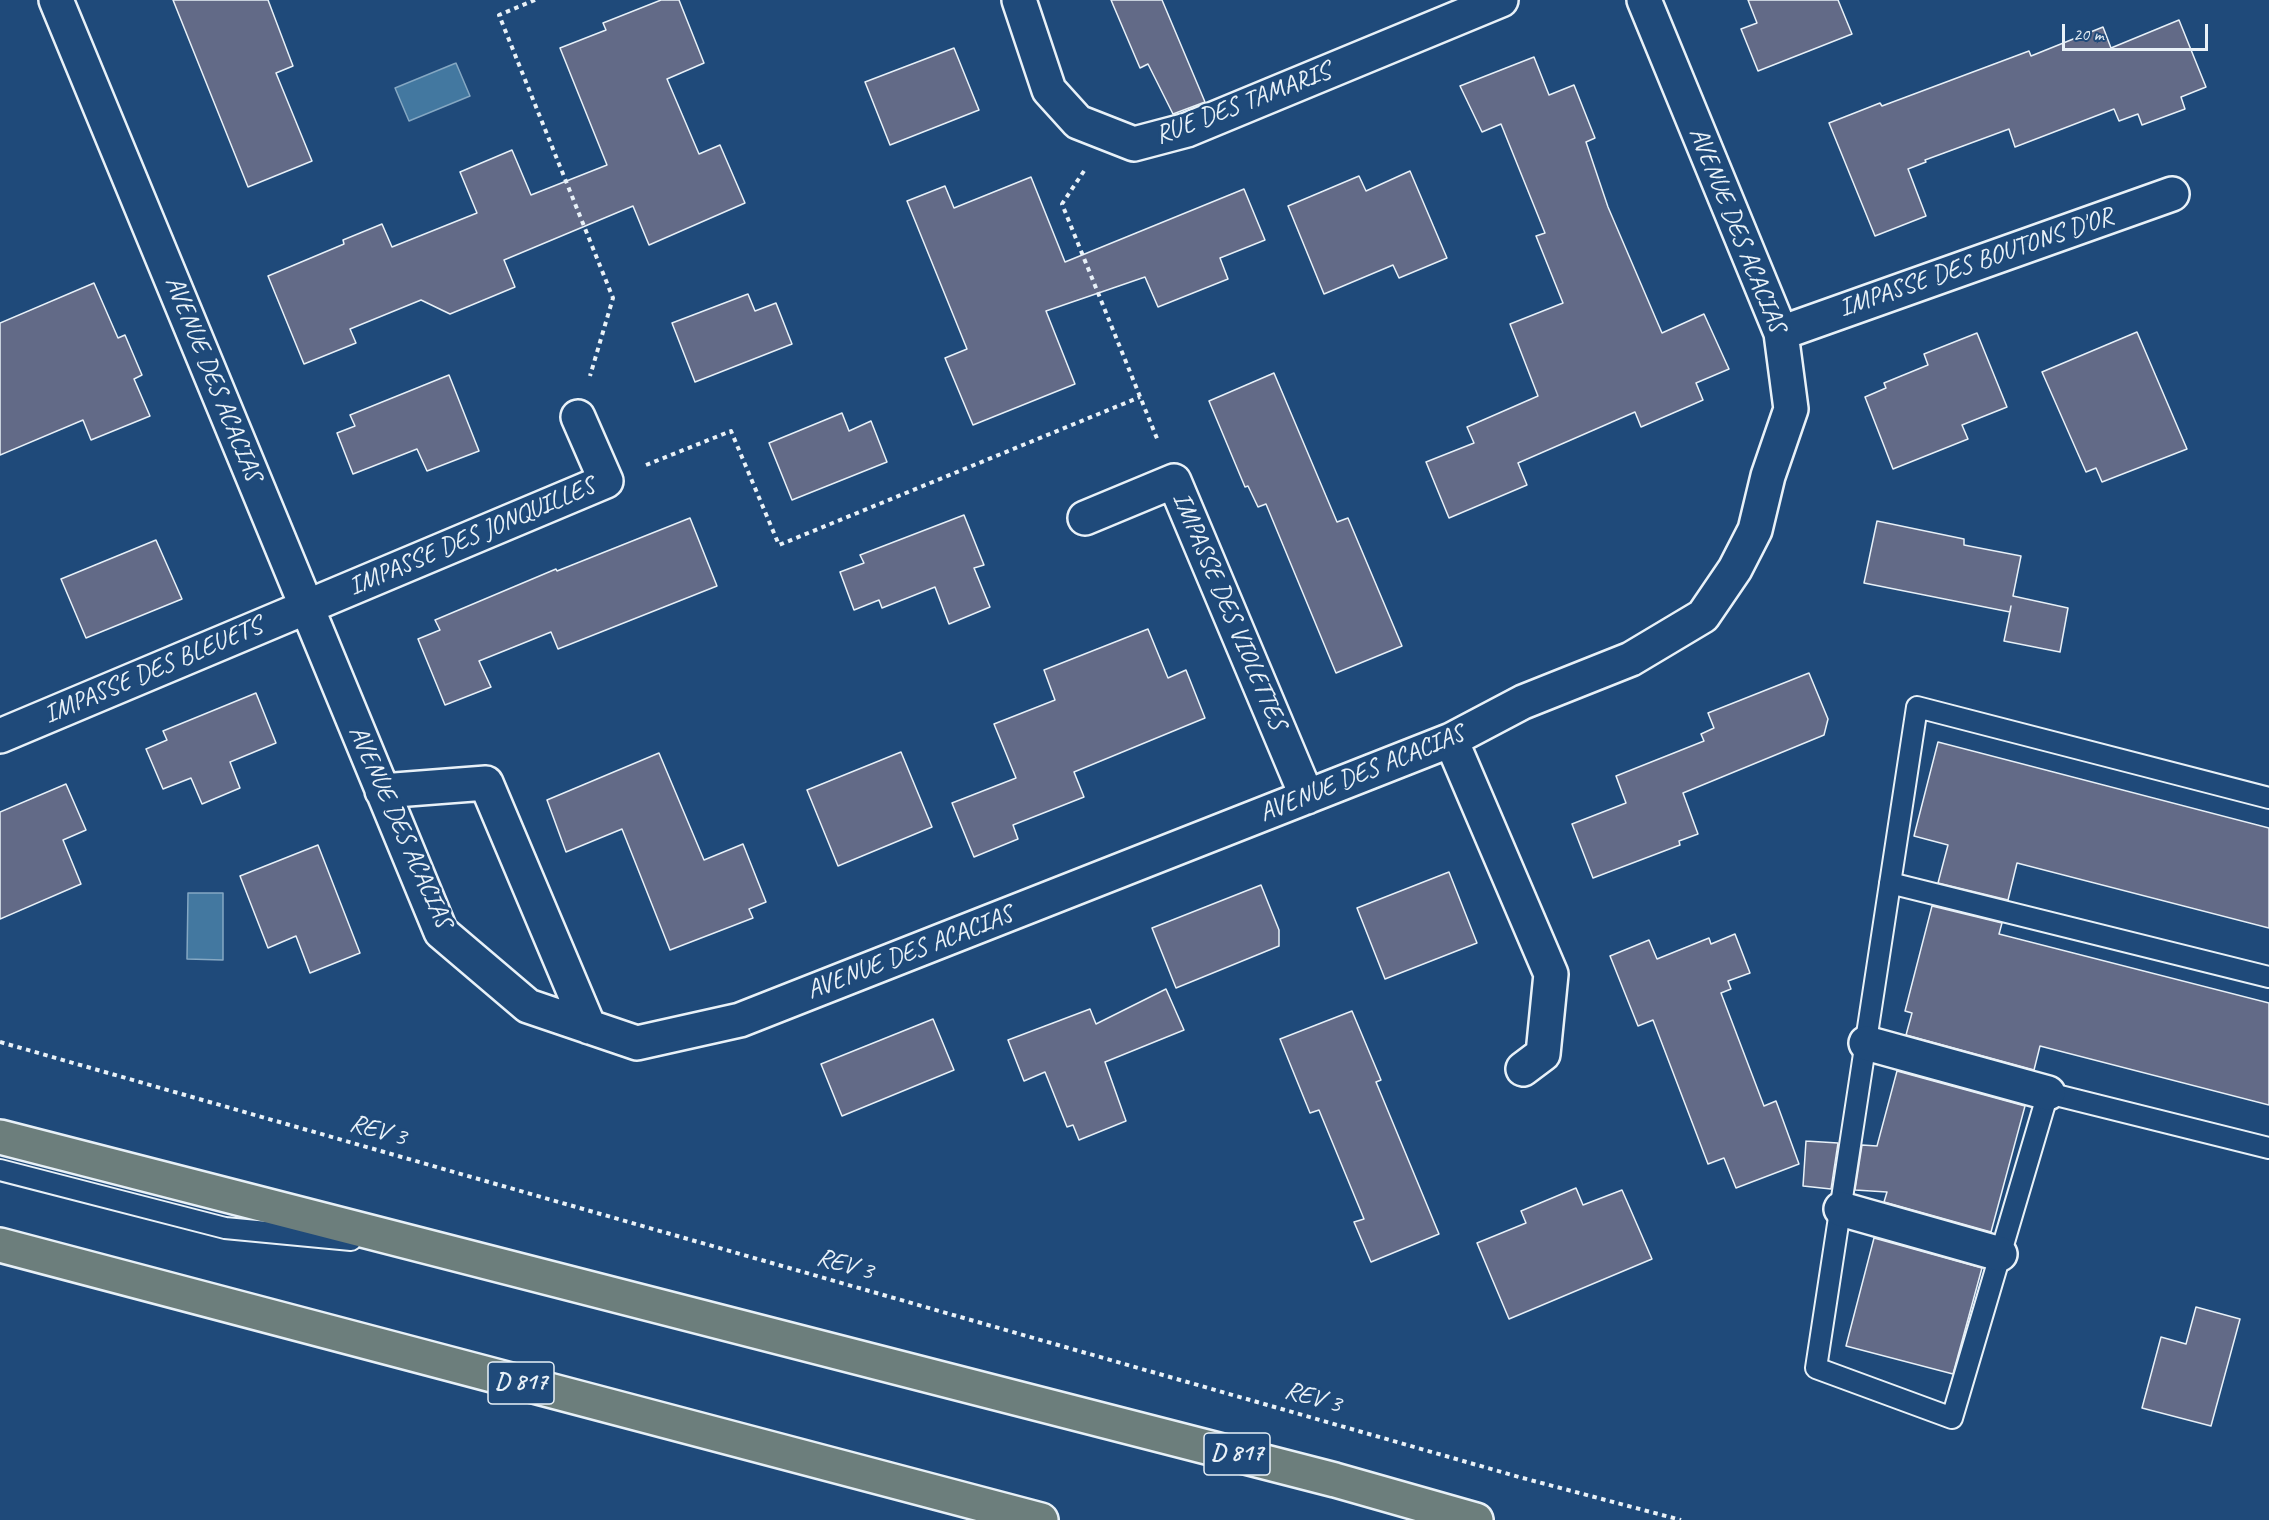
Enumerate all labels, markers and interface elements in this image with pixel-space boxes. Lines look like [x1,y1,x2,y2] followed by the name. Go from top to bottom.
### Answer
[2065,12,2210,50] scale bar
[2073,23,2104,45] text: 20 m
[1151,56,1335,152] street label: RUE DES TAMARIS
[1682,123,1792,337] street label: AVENUE DES ACACIAS
[1835,201,2117,325] street label: IMPASSE DES BOUTONS D'OR
[158,272,268,486] street label: AVENUE DES ACACIAS
[344,471,600,603] street label: IMPASSE DES JONQUILLES
[1165,488,1293,734] street label: IMPASSE DES VIOLETTES
[39,611,267,731] street label: IMPASSE DES BLEUETS
[1255,719,1469,829] street label: AVENUE DES ACACIAS
[341,721,459,933] street label: AVENUE DES ACACIAS
[802,899,1018,1007] street label: AVENUE DES ACACIAS
[346,1108,410,1154] street label: REV 3
[813,1242,877,1288] street label: REV 3
[488,1362,554,1404] road number: D 817
[1281,1375,1345,1421] street label: REV 3
[1204,1433,1270,1475] road number: D 817

